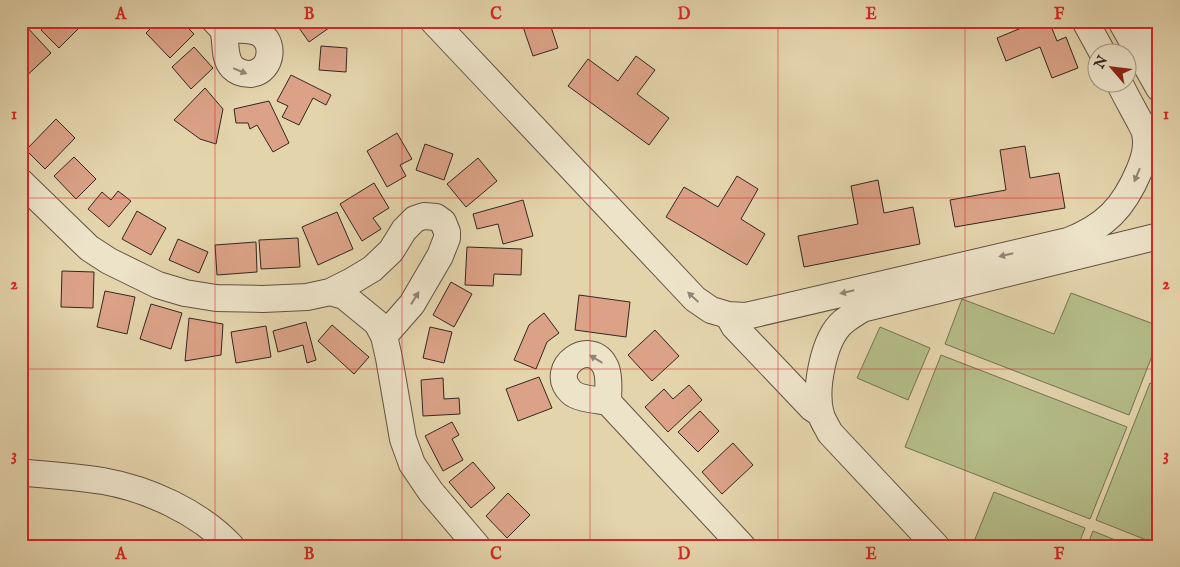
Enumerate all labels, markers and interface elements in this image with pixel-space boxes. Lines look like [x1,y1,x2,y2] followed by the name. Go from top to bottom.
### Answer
[115,5,128,25] text: A
[304,5,315,25] text: B
[490,5,502,25] text: C
[678,5,691,25] text: D
[865,5,877,25] text: E
[1054,5,1065,25] text: F
[1088,42,1138,92] north arrow
[1090,53,1112,73] text: N
[233,67,247,75] one-way arrow
[11,105,17,125] text: 1
[1163,105,1169,125] text: 1
[1133,168,1141,183] one-way arrow
[998,251,1013,259] one-way arrow
[10,275,18,295] text: 2
[1162,275,1170,295] text: 2
[840,288,855,296] one-way arrow
[688,291,700,303] one-way arrow
[410,292,419,305] one-way arrow
[589,355,604,363] one-way arrow
[11,446,17,466] text: 3
[1163,446,1169,466] text: 3
[115,545,128,565] text: A
[304,545,315,565] text: B
[490,545,502,565] text: C
[678,545,691,565] text: D
[865,545,877,565] text: E
[1054,545,1065,565] text: F

